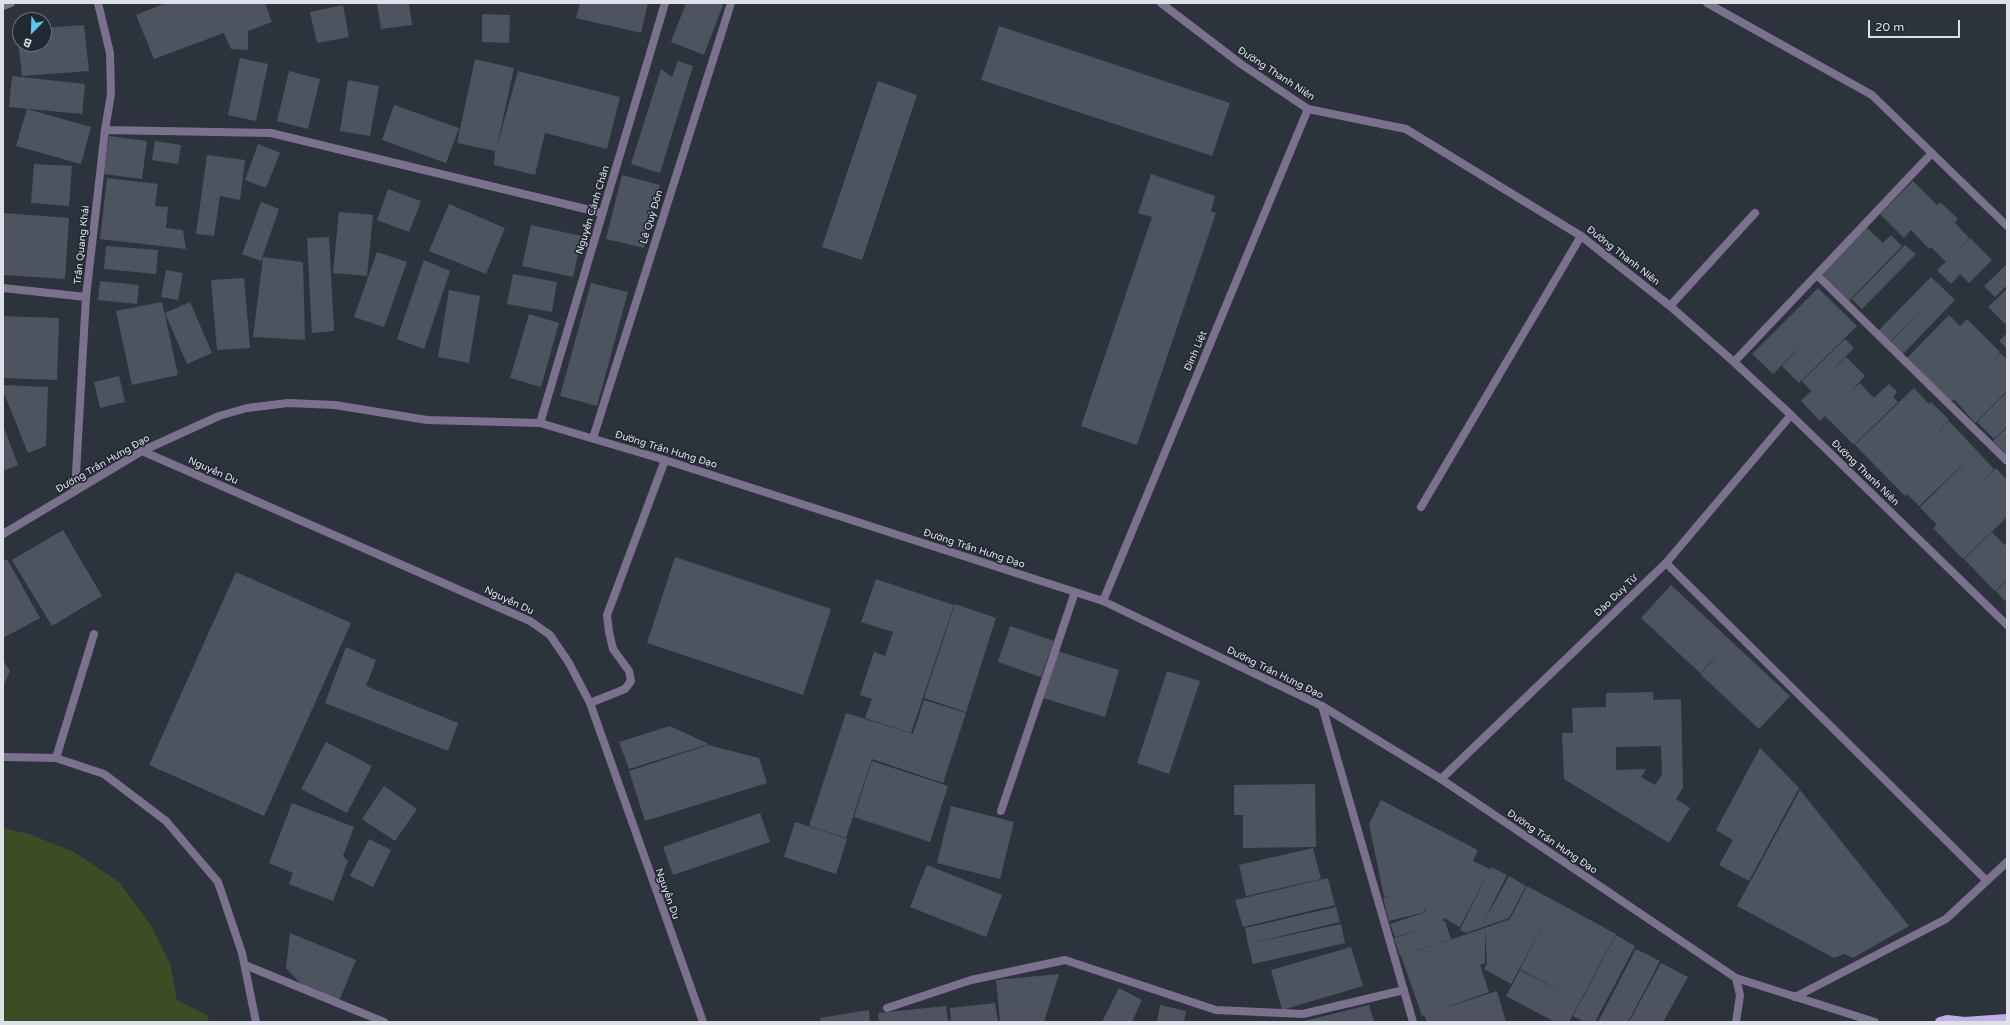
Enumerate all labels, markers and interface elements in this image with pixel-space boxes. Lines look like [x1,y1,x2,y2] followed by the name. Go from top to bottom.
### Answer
[12,12,52,52] north arrow
[1870,12,1962,38] scale bar
[1875,20,1904,34] text: 20 m
[21,35,34,50] text: B
[1235,45,1317,103] street label: Đường Thanh Niên
[574,164,612,256] street label: Nguyễn Cảnh Chân
[638,189,666,245] street label: Lê Quý Đôn
[72,205,92,285] street label: Trần Quang Khải
[1584,224,1662,288] street label: Đường Thanh Niên
[1182,329,1210,373] street label: Đinh Liệt
[613,429,719,471] street label: Đường Trần Hưng Đạo
[54,432,152,496] street label: Đường Trần Hưng Đạo
[1829,438,1901,508] street label: Đường Thanh Niên
[186,455,240,487] street label: Nguyễn Du
[922,527,1026,571] street label: Đường Trần Hưng Đạo
[1592,573,1640,619] street label: Đào Duy Từ
[482,584,536,618] street label: Nguyễn Du
[1225,644,1325,702] street label: Đường Trần Hưng Đạo
[1505,807,1599,877] street label: Đường Trần Hưng Đạo
[652,867,682,921] street label: Nguyễn Du

